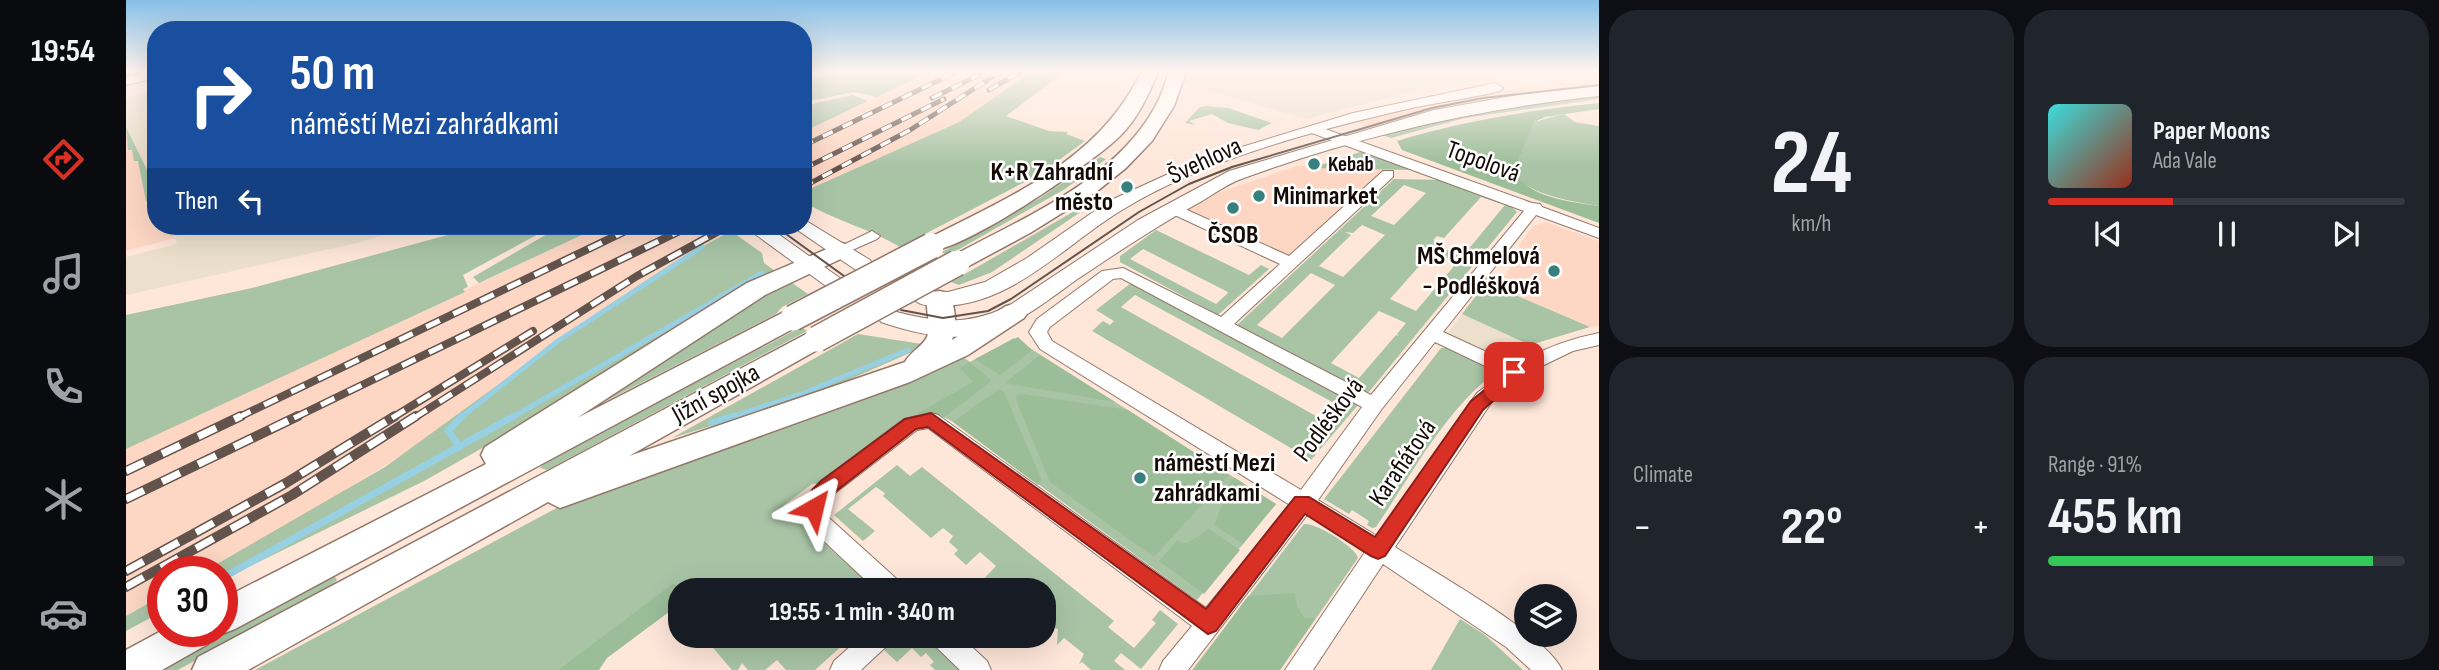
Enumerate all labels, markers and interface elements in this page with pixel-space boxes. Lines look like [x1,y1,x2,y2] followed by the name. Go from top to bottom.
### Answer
[31,32,95,71] text: 19:54
[290,45,375,104] text: 50 m
[175,49,266,140] icon: right
[290,105,559,144] text: náměstí Mezi zahrádkami
[1771,110,1852,219] text: 24
[2153,116,2270,147] text: Paper Moons
[1163,131,1247,191] street label: Švehlova
[1442,134,1524,190] street label: Topolová
[39,135,88,184] icon: directions
[2153,147,2217,175] text: Ada Vale
[1328,152,1374,177] place label: Kebab
[1306,156,1322,172] marker: Kebab
[991,157,1114,218] place label: K+R Zahradní město
[1119,179,1135,195] marker: K+R Zahradní město
[1273,181,1378,212] place label: Minimarket
[232,182,270,220] icon: left
[175,186,218,217] text: Then
[1251,188,1267,204] marker: Minimarket
[1225,200,1241,216] marker: ČSOB
[1792,210,1831,238] text: km/h
[2089,215,2127,253] icon: previous
[2208,215,2246,253] icon: pause
[2327,215,2365,253] icon: next
[1208,220,1258,251] place label: ČSOB
[1417,241,1540,302] place label: MŠ Chmelová - Podléšková
[39,249,88,298] icon: music
[1546,263,1562,279] marker: MŠ Chmelová - Podléšková
[1484,342,1544,402] pin
[1495,353,1533,391] icon: arrive
[666,357,765,431] street label: Jižní spojka
[39,362,88,411] icon: phone
[1287,372,1371,468] street label: Podléšková
[1363,414,1443,512] street label: Karafiátová
[1154,448,1275,509] place label: náměstí Mezi zahrádkami
[2048,451,2142,479] text: Range · 91%
[1633,461,1693,489] text: Climate
[1132,470,1148,486] marker: náměstí Mezi zahrádkami
[777,471,851,545] position arrow
[39,475,88,524] icon: climate
[2048,486,2182,549] text: 455 km
[1780,496,1843,559] text: 22°
[1633,505,1652,550] text: −
[1971,505,1990,550] text: +
[147,556,238,647] speed limit sign: 30
[1514,584,1577,647] map controls
[1514,584,1577,647] button: layers
[39,589,88,638] icon: car
[769,597,955,628] text: 19:55 · 1 min · 340 m

